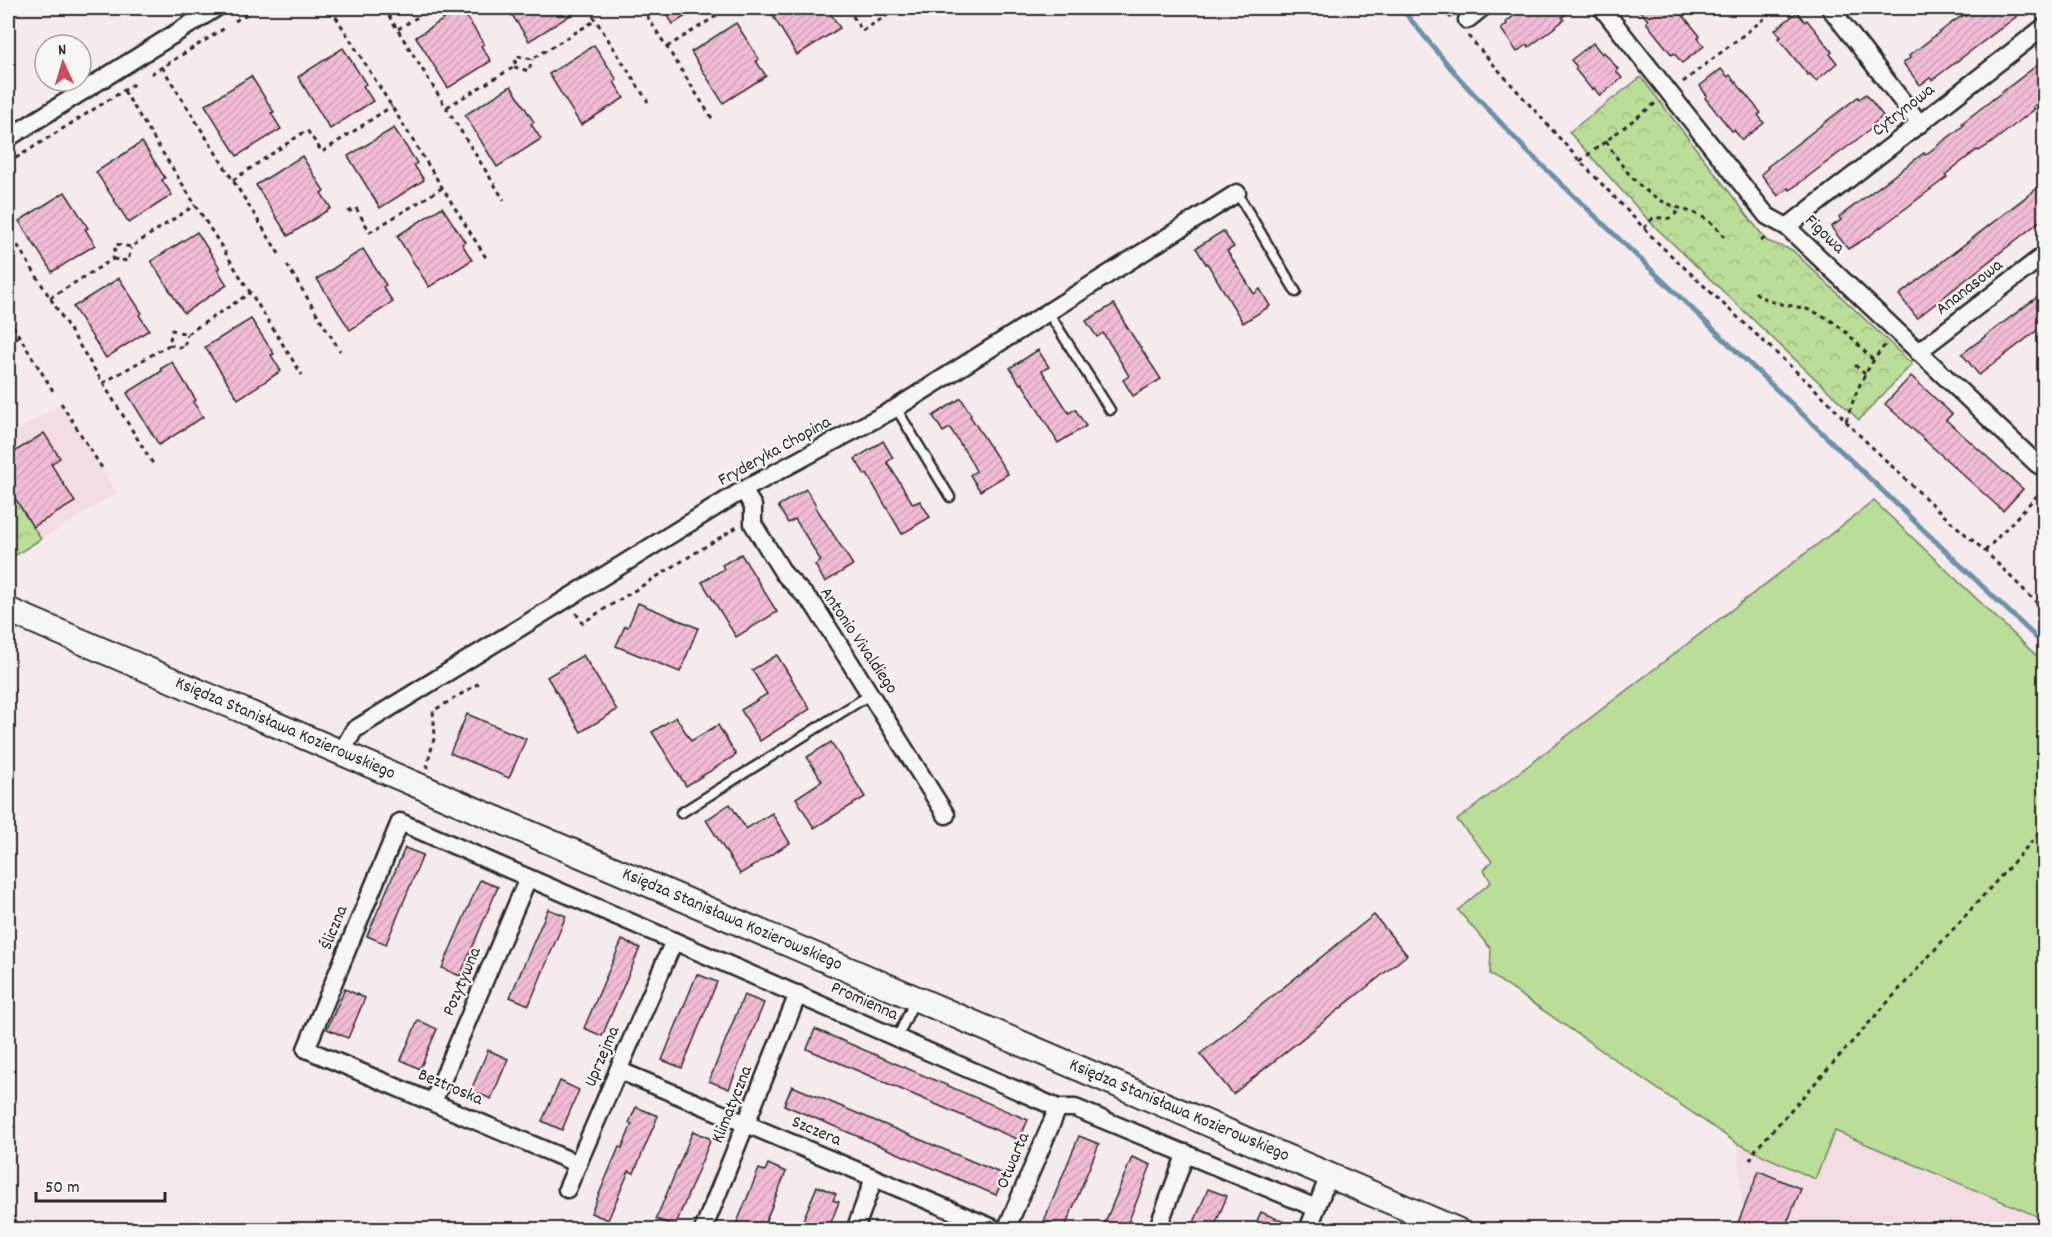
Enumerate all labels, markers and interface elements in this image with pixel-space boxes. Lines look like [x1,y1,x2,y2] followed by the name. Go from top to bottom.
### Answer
[33,33,93,93] north arrow
[57,39,67,62] text: N
[1867,78,1941,143] street label: Cytrynowa
[1798,210,1850,261] street label: Figowa
[1931,253,2009,322] street label: Ananasowa
[714,410,837,493] street label: Fryderyka Chopina
[813,582,903,700] street label: Antonio Vivaldiego
[171,671,399,787] street label: Księdza Stanisława Kozierowskiego
[618,862,846,978] street label: Księdza Stanisława Kozierowskiego
[315,902,355,954] street label: Śliczna
[437,943,489,1020] street label: Pozytywna
[826,976,902,1028] street label: Promienna
[579,1022,627,1091] street label: Uprzejma
[1065,1053,1293,1169] street label: Księdza Stanisława Kozierowskiego
[706,1062,760,1147] street label: Klimatyczna
[414,1063,487,1113] street label: Beztroska
[787,1110,845,1154] street label: Szczera
[991,1129,1037,1193] street label: Otwarta
[36,1165,165,1203] scale bar
[45,1176,80,1201] text: 50 m

